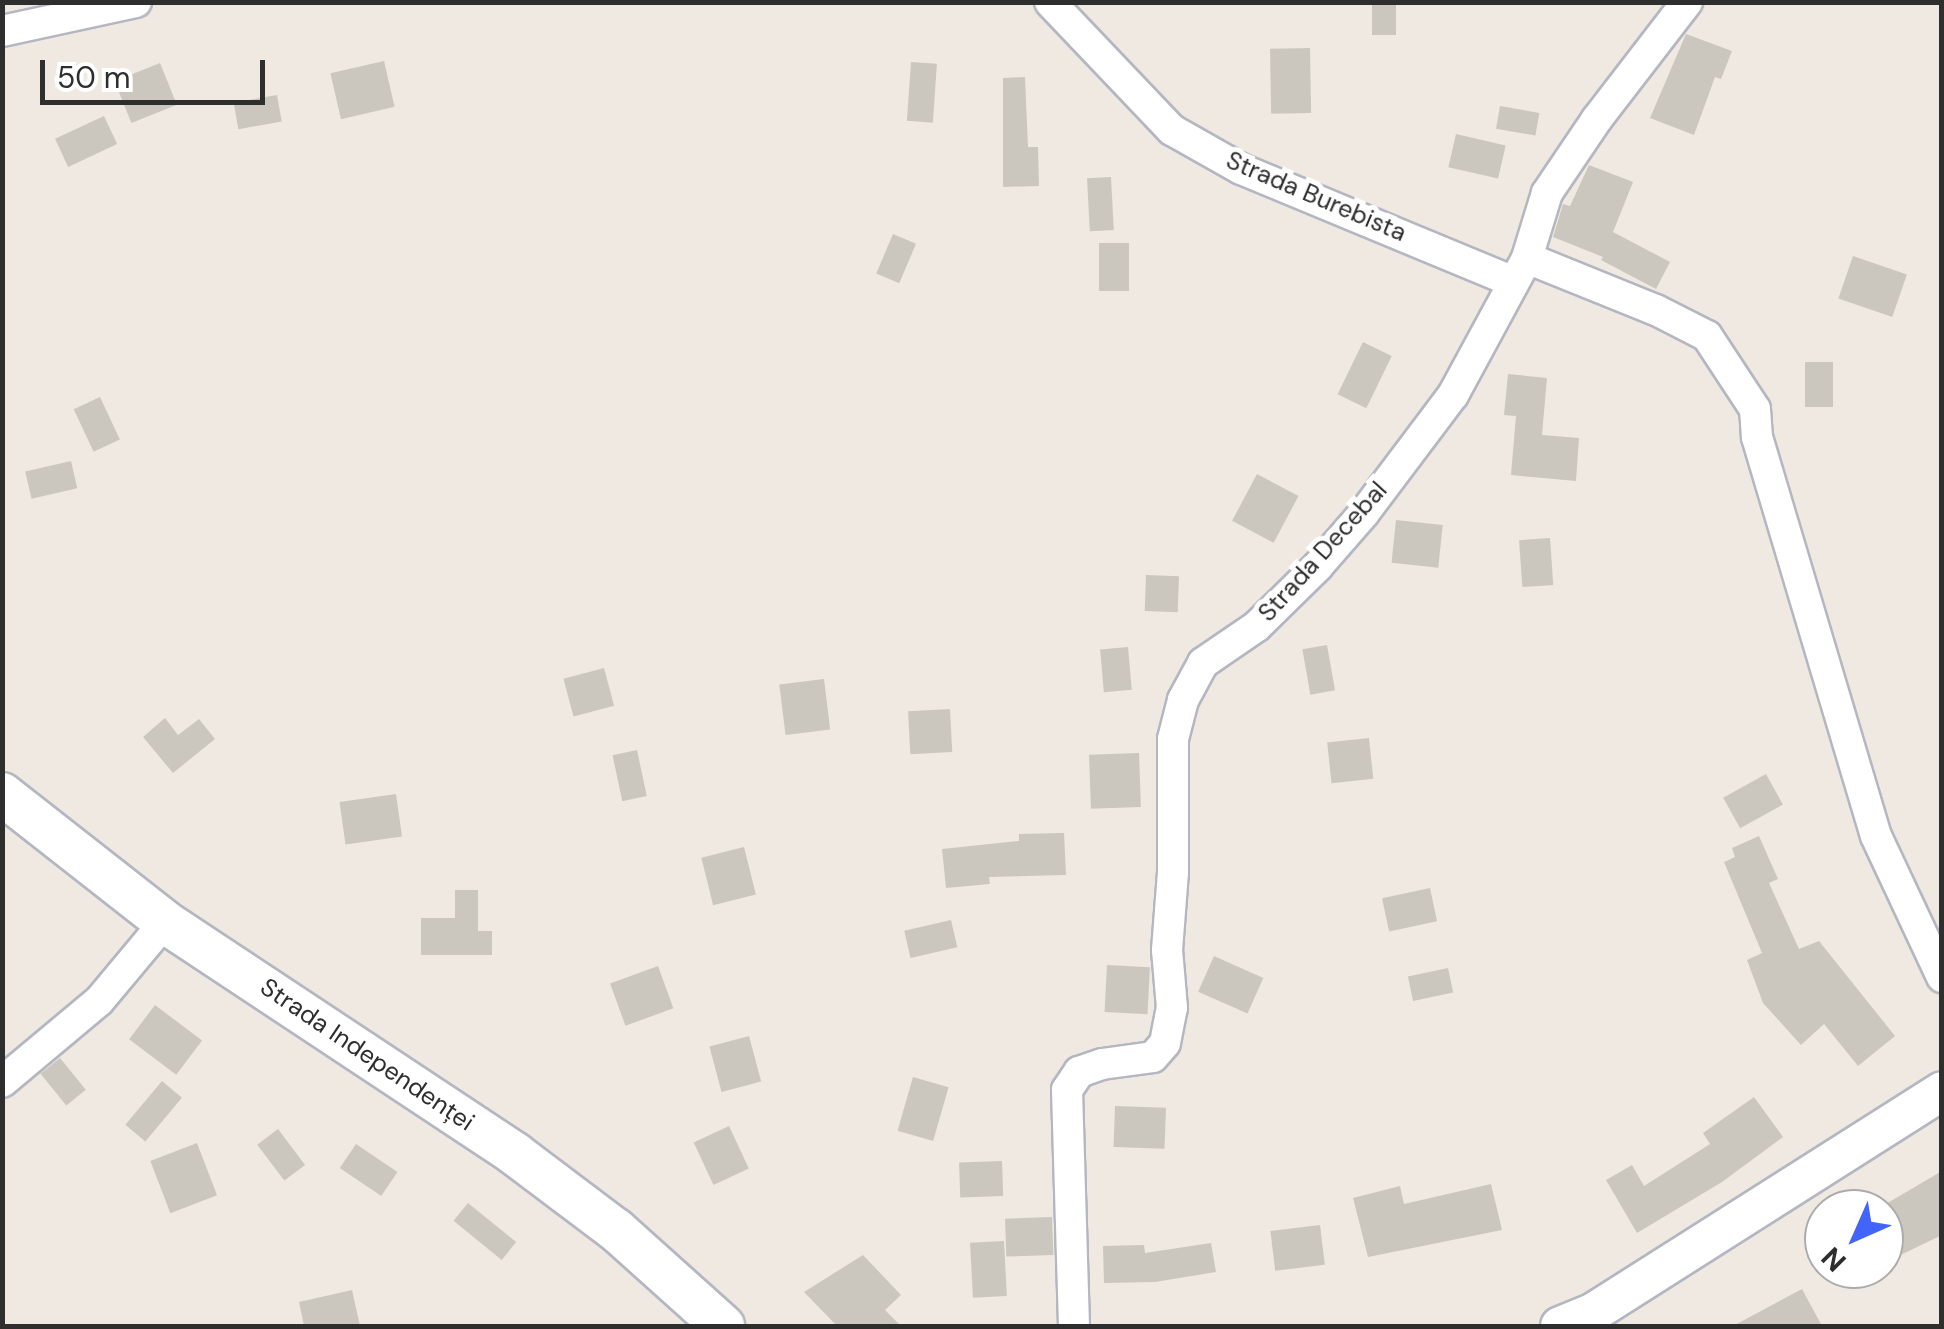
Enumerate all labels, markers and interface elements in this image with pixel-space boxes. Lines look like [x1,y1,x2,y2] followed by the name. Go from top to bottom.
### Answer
[45,40,270,102] scale bar
[57,58,131,97] text: 50 m
[1222,146,1410,248] street label: Strada Burebista
[1252,476,1394,628] street label: Strada Decebal
[254,972,480,1138] street label: Strada Independenței
[1804,1189,1904,1289] north arrow
[1814,1239,1854,1279] text: N

